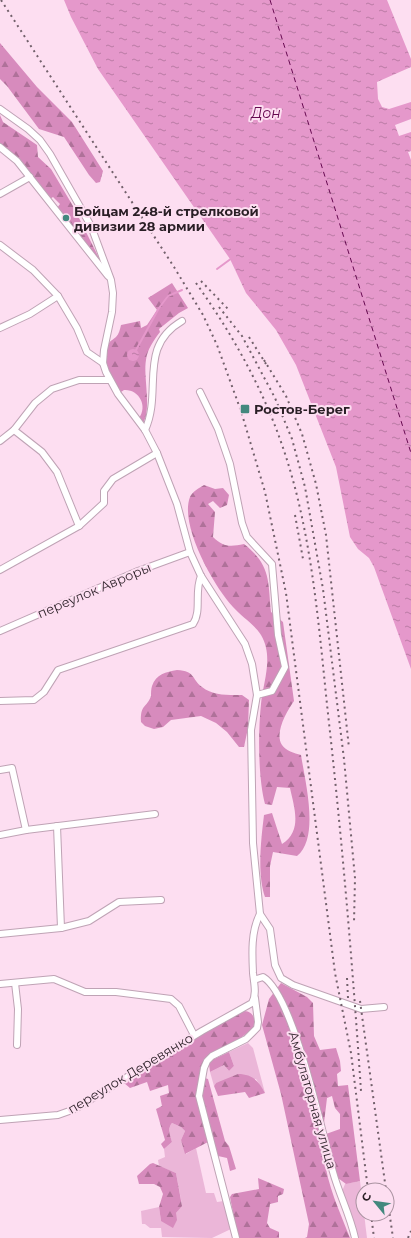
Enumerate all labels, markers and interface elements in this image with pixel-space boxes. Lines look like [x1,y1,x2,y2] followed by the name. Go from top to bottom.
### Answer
[249,104,281,122] water label: Дон
[74,203,259,234] place label: Бойцам 248-й стрелковой дивизии 28 армии
[61,213,71,223] marker: Бойцам 248-й стрелковой дивизии 28 армии
[254,401,350,417] place label: Ростов-Берег
[239,403,251,415] marker: Ростов-Берег
[35,559,153,621] street label: переулок Авроры
[64,1029,196,1117] street label: переулок Деревянко
[286,1029,340,1171] street label: Амбулаторная улица
[355,1182,395,1222] north arrow
[358,1190,374,1204] text: С

